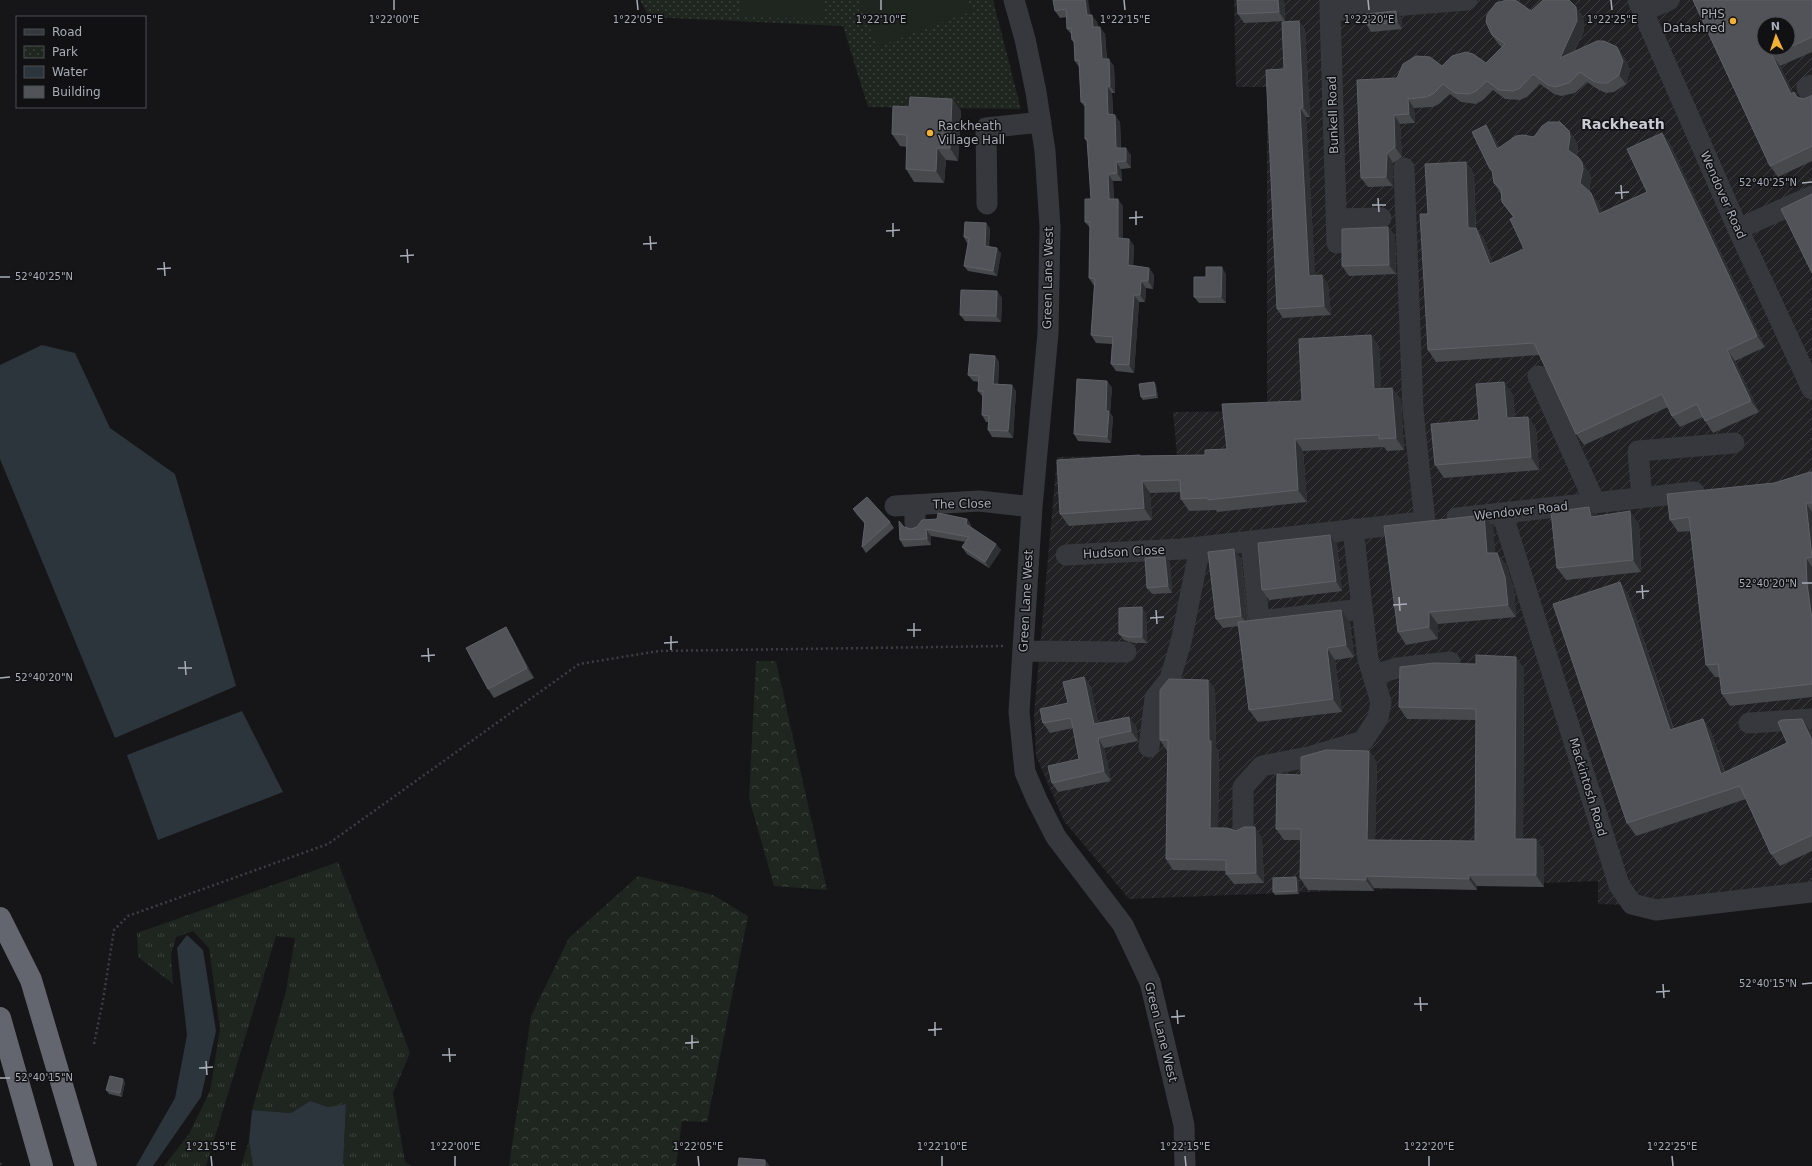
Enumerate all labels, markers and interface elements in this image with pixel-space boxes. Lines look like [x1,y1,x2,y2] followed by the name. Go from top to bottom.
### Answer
[1663,7,1725,35] place label: PHS Datashred
[369,14,419,25] text: 1°22'00"E
[613,14,663,25] text: 1°22'05"E
[856,14,906,25] text: 1°22'10"E
[1100,14,1150,25] text: 1°22'15"E
[1344,14,1394,25] text: 1°22'20"E
[1587,14,1637,25] text: 1°22'25"E
[16,16,146,108] legend
[1728,16,1738,26] marker: PHS Datashred
[1756,16,1796,56] north arrow
[1771,20,1780,33] text: N
[52,25,82,39] text: Road
[52,45,78,59] text: Park
[52,65,88,79] text: Water
[1325,76,1341,154] street label: Bunkell Road
[52,85,101,99] text: Building
[1581,116,1665,132] district label: Rackheath
[938,119,1005,147] place label: Rackheath Village Hall
[925,128,935,138] marker: Rackheath Village Hall
[1697,149,1749,241] street label: Wendover Road
[1739,177,1797,188] text: 52°40'25"N
[1040,226,1056,329] street label: Green Lane West
[15,271,73,282] text: 52°40'25"N
[931,496,992,512] street label: The Close
[1473,499,1569,523] street label: Wendover Road
[1083,543,1165,561] street label: Hudson Close
[1016,549,1036,653] street label: Green Lane West
[1739,578,1797,589] text: 52°40'20"N
[15,672,73,683] text: 52°40'20"N
[1566,736,1610,838] street label: Mackintosh Road
[1739,978,1797,989] text: 52°40'15"N
[1142,981,1180,1084] street label: Green Lane West
[15,1072,73,1083] text: 52°40'15"N
[186,1141,236,1152] text: 1°21'55"E
[430,1141,480,1152] text: 1°22'00"E
[673,1141,723,1152] text: 1°22'05"E
[917,1141,967,1152] text: 1°22'10"E
[1160,1141,1210,1152] text: 1°22'15"E
[1404,1141,1454,1152] text: 1°22'20"E
[1647,1141,1697,1152] text: 1°22'25"E

